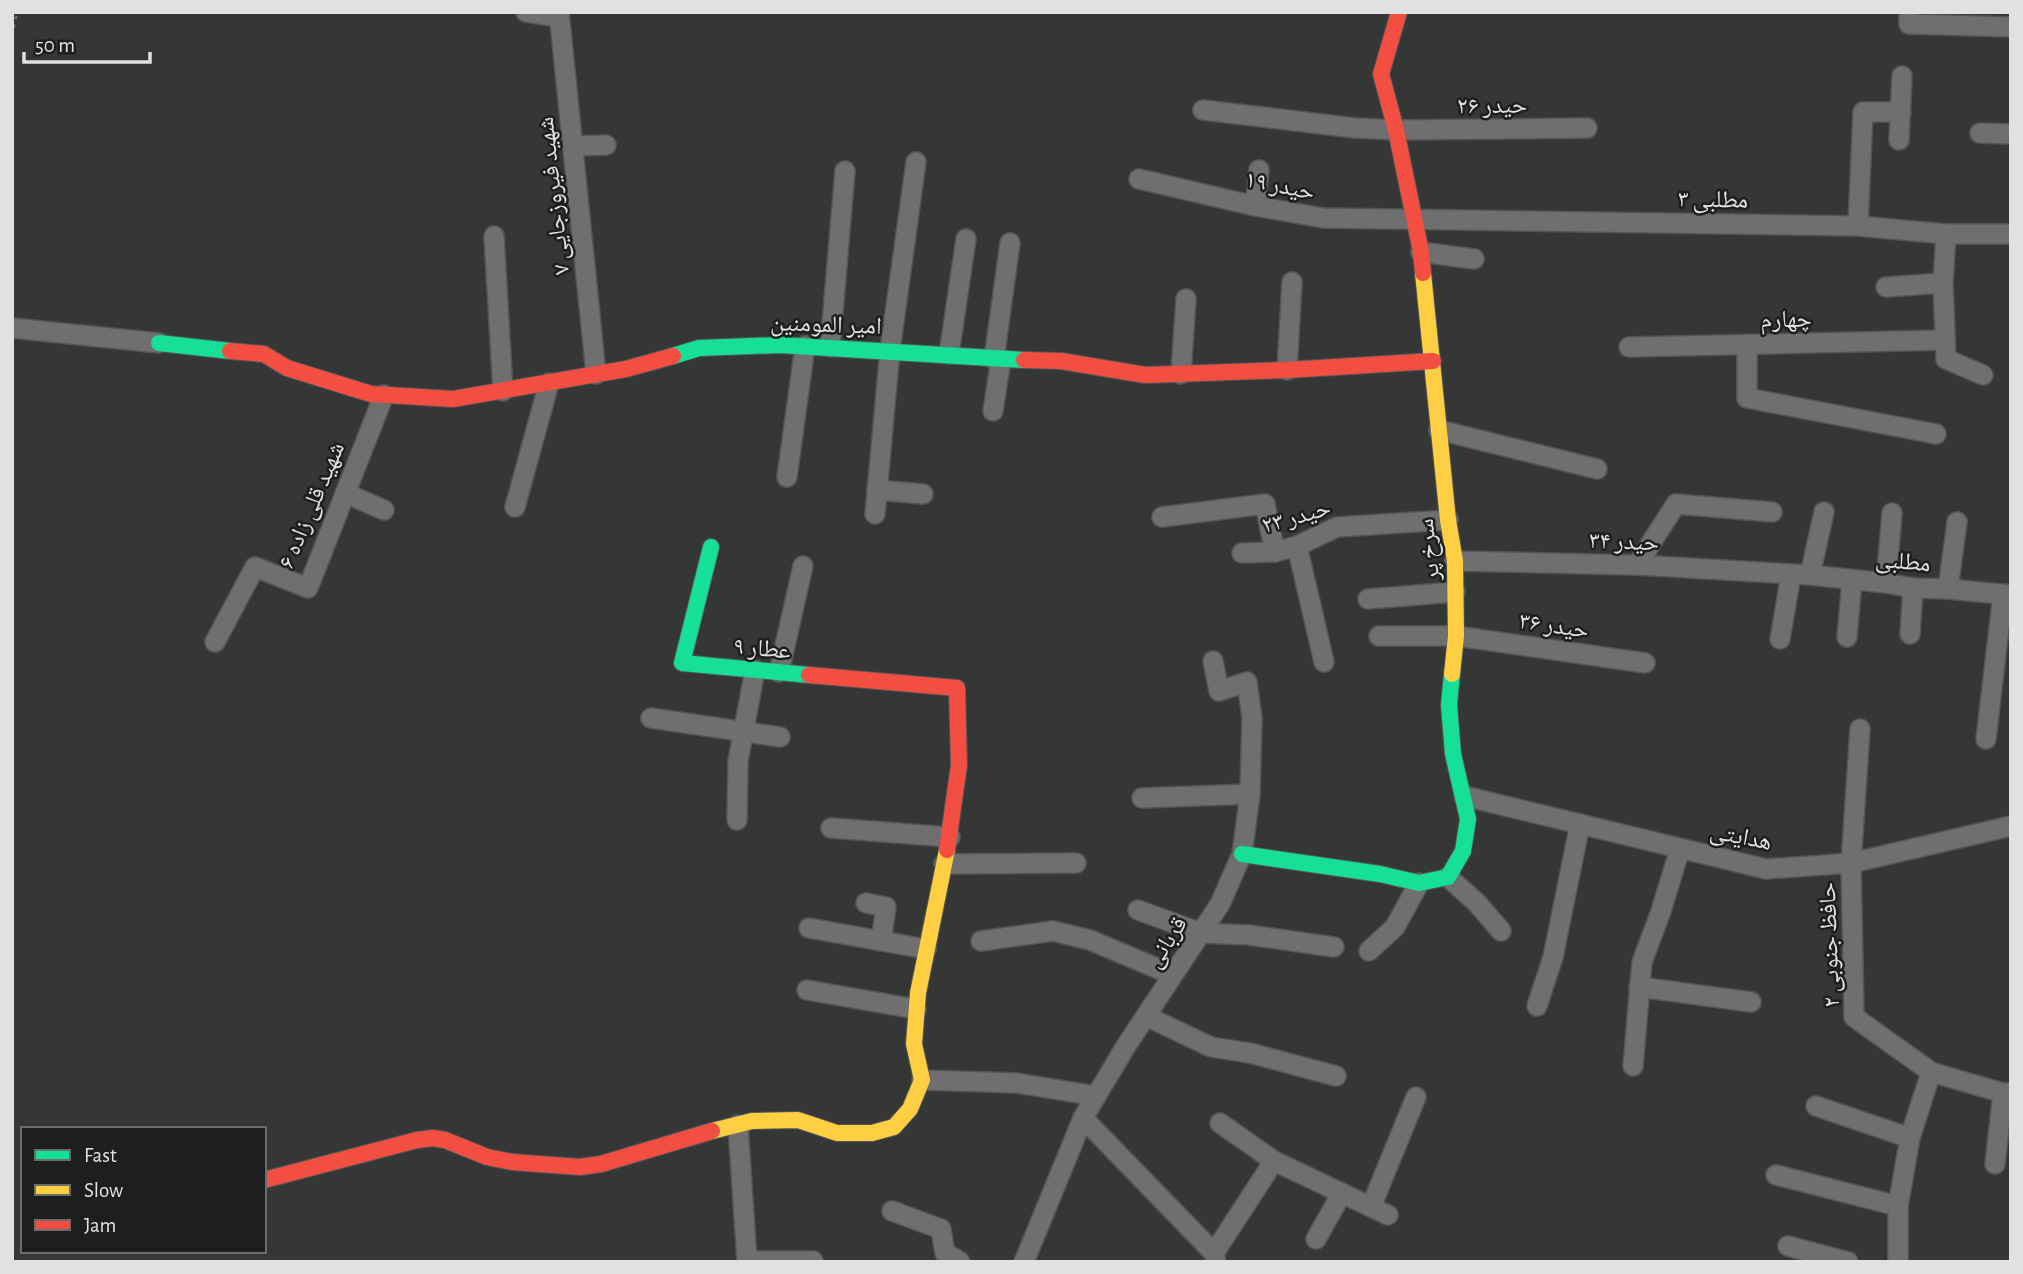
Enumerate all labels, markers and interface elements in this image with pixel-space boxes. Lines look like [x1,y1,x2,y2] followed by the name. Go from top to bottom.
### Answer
[24,21,150,65] scale bar
[35,35,75,56] text: 50 m
[1457,93,1527,119] street label: حیدر ۲۶
[534,116,575,276] street label: شهید فیروزجایی ۷
[1243,168,1316,205] street label: حیدر ۱۹
[1678,187,1748,214] street label: مطلبی ۳
[1760,308,1812,335] street label: چهارم
[770,311,882,340] street label: امیر المومنین
[275,439,350,572] street label: شهید قلی زاده ۶
[1259,496,1333,539] street label: حیدر ۲۳
[1414,517,1446,583] street label: سرخ پر
[1589,529,1659,556] street label: حیدر ۳۴
[1874,548,1932,577] street label: مطلبی
[1517,609,1590,643] street label: حیدر ۳۶
[732,635,791,663] street label: عطار ۹
[1708,819,1774,856] street label: هدایتی
[1816,882,1845,1008] street label: حافظ جنوبی ۲
[1142,913,1193,973] street label: قربانی
[21,1127,266,1253] legend
[84,1145,117,1166] text: Fast
[84,1180,123,1201] text: Slow
[84,1215,116,1236] text: Jam

